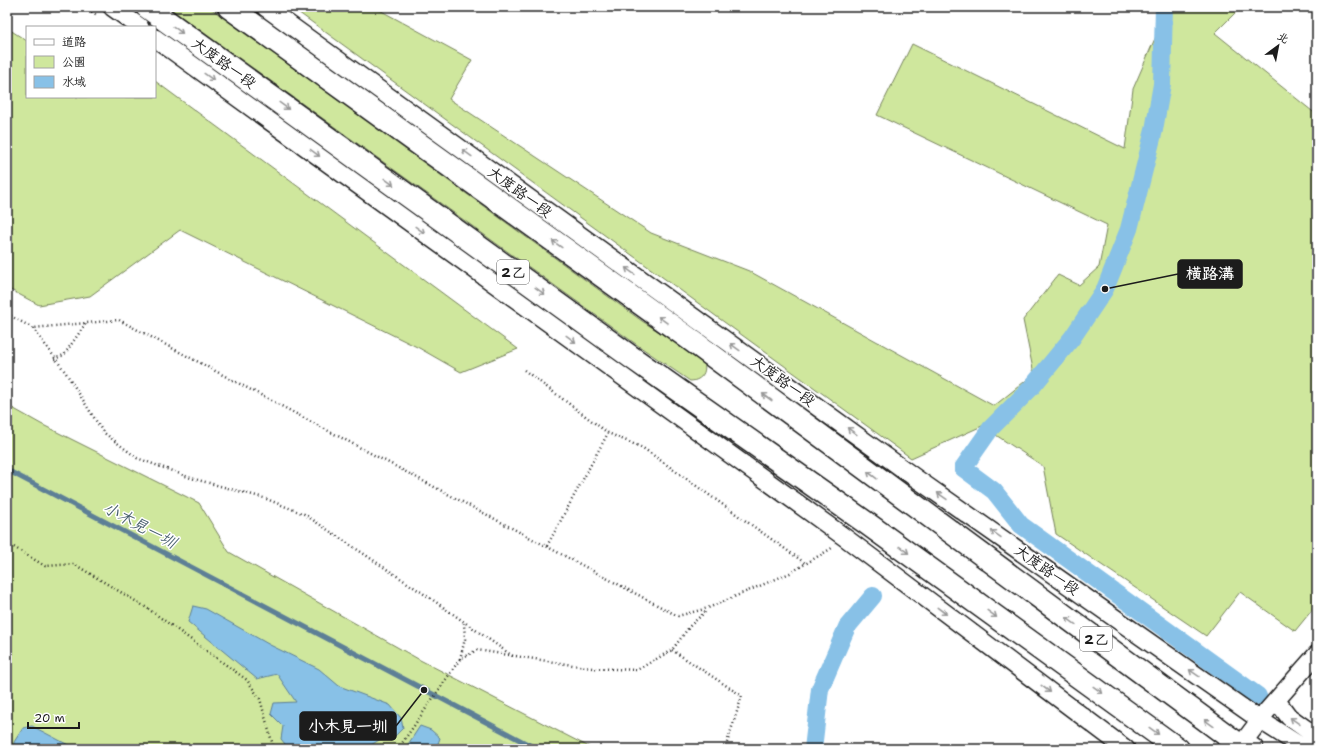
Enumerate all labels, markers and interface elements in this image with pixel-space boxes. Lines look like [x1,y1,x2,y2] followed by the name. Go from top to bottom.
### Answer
[26,26,156,98] legend
[173,26,184,34] one-way arrow
[1258,26,1298,66] north arrow
[1274,29,1292,47] text: 北
[188,33,260,93] street label: 大度路一段
[62,34,86,50] text: 道路
[62,54,86,70] text: 公園
[204,73,215,81] one-way arrow
[62,74,86,90] text: 水域
[278,102,289,110] one-way arrow
[309,149,320,158] one-way arrow
[462,149,473,157] one-way arrow
[484,162,556,222] street label: 大度路一段
[383,178,394,186] one-way arrow
[414,226,425,234] one-way arrow
[552,240,563,248] one-way arrow
[497,260,529,284] road number: 2乙
[1178,260,1242,288] callout: 橫路溝
[1186,263,1234,284] text: 橫路溝
[624,266,635,275] one-way arrow
[534,287,545,295] one-way arrow
[658,316,669,324] one-way arrow
[565,335,576,343] one-way arrow
[730,343,741,351] one-way arrow
[747,351,819,411] street label: 大度路一段
[762,393,773,401] one-way arrow
[846,427,857,435] one-way arrow
[866,470,877,479] one-way arrow
[937,492,948,500] one-way arrow
[100,497,182,554] water label: 小木見一圳
[991,530,1002,538] one-way arrow
[1011,540,1083,600] street label: 大度路一段
[899,546,910,554] one-way arrow
[937,607,948,615] one-way arrow
[987,610,998,618] one-way arrow
[1065,617,1076,625] one-way arrow
[1080,627,1112,651] road number: 2乙
[1188,669,1199,677] one-way arrow
[1041,685,1052,693] one-way arrow
[1092,686,1103,694] one-way arrow
[28,704,79,730] scale bar
[34,710,65,726] text: 20 m
[300,712,396,740] callout: 小木見一圳
[308,716,388,737] text: 小木見一圳
[1289,717,1300,725] one-way arrow
[1204,719,1215,727] one-way arrow
[1148,727,1159,735] one-way arrow

